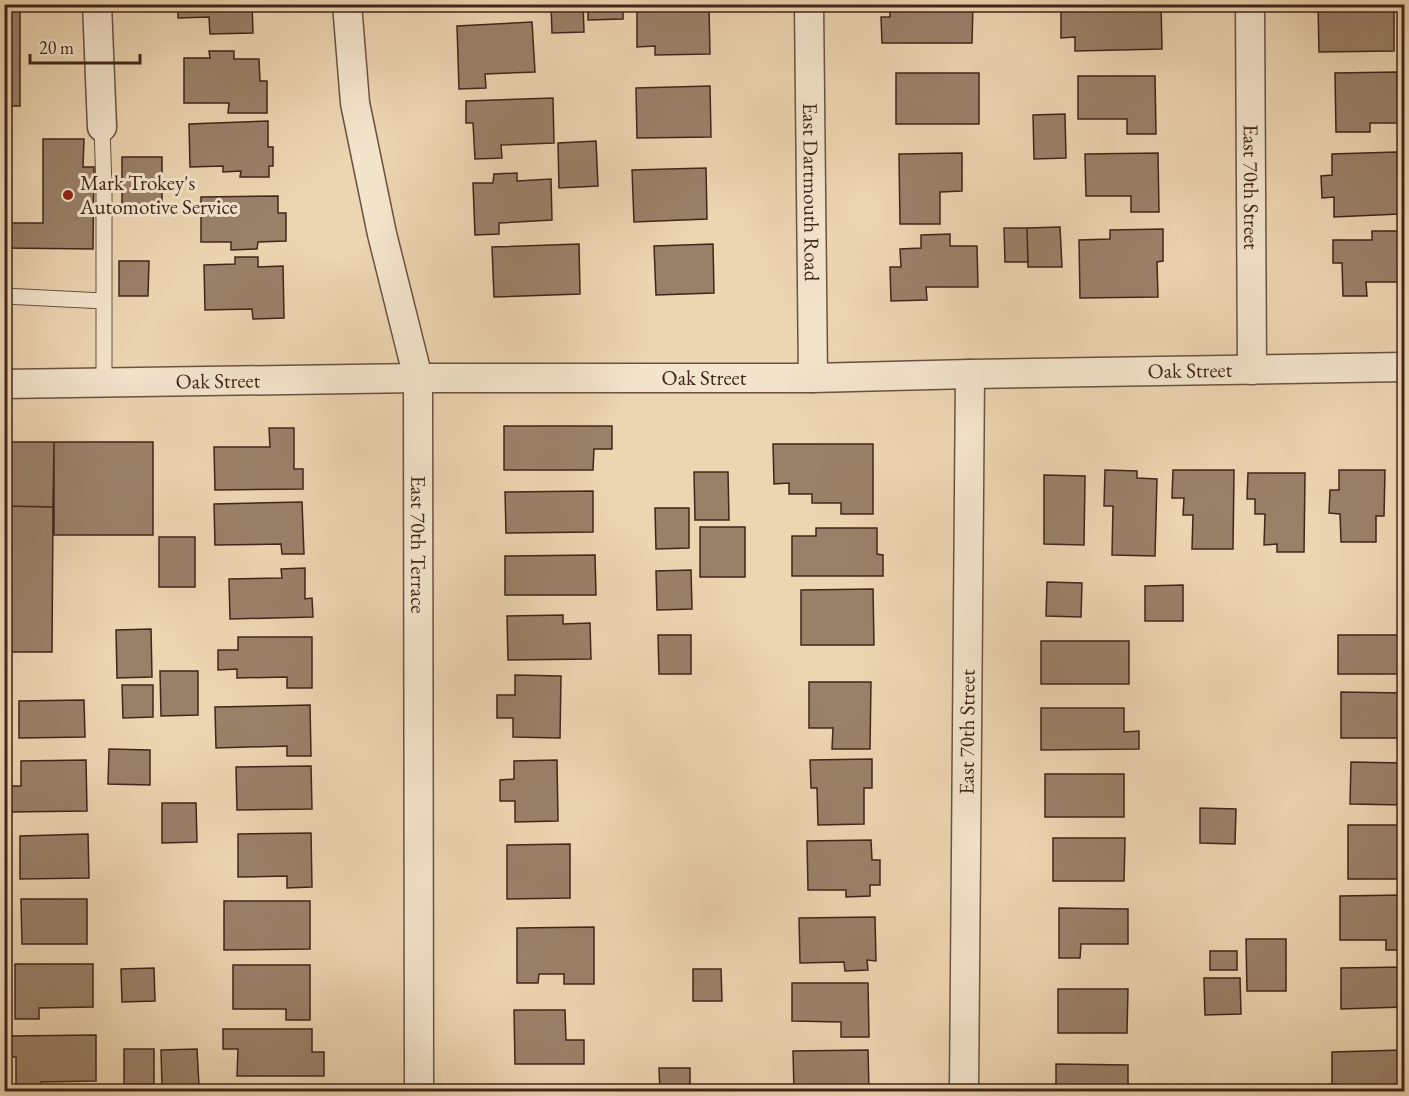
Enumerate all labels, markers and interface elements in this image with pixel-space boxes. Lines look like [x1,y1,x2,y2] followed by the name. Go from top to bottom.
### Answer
[30,27,140,65] scale bar
[39,36,74,59] text: 20 m
[797,103,826,282] street label: East Dartmouth Road
[1238,124,1265,250] street label: East 70th Street
[79,169,238,220] place label: Mark Trokey's Automotive Service
[61,188,75,202] marker: Mark Trokey's Automotive Service
[1147,356,1233,384] street label: Oak Street
[662,364,747,391] street label: Oak Street
[175,366,261,395] street label: Oak Street
[405,475,432,614] street label: East 70th Terrace
[952,669,981,795] street label: East 70th Street

